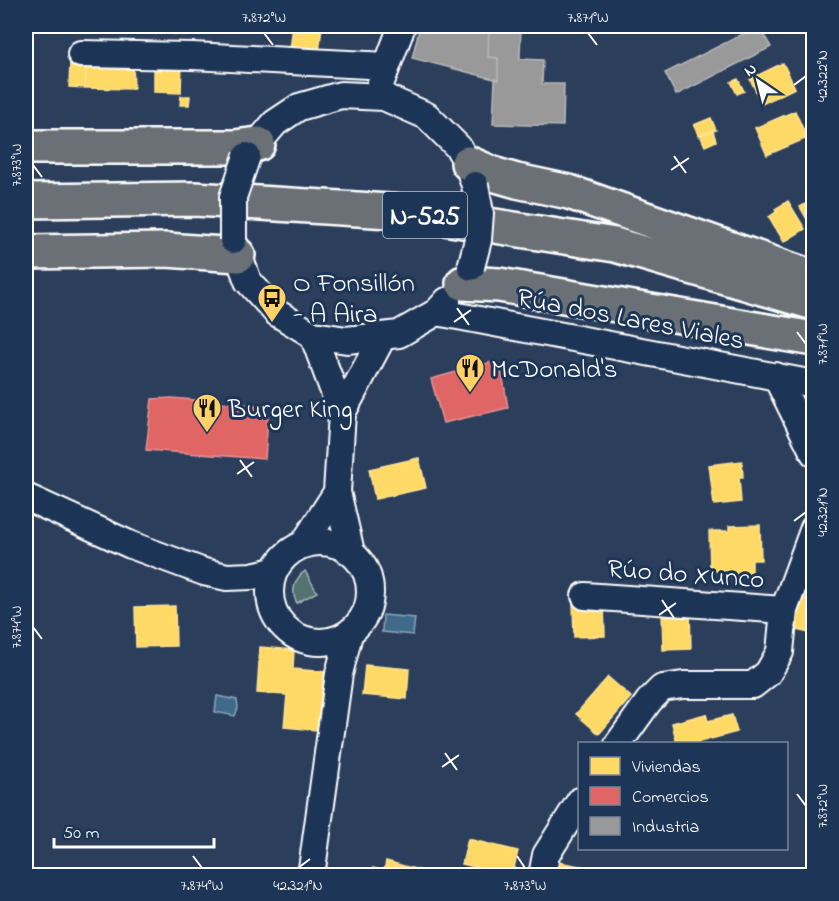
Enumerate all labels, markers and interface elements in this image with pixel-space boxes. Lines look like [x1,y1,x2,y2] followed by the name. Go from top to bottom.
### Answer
[242,7,286,29] text: 7.872°W
[567,7,609,29] text: 7.871°W
[812,50,834,102] text: 42.322°N
[728,51,788,111] north arrow
[739,57,762,83] text: N
[6,144,28,186] text: 7.873°W
[383,192,467,238] road number: N-525
[293,265,415,335] place label: O Fonsillón - A Aira
[514,279,747,362] street label: Rúa dos Lares Viales
[256,282,288,324] bus stop icon: O Fonsillón - A Aira
[812,323,834,365] text: 7.871°W
[491,351,617,390] place label: McDonald's
[454,352,486,394] restaurant icon: McDonald's
[227,391,353,430] place label: Burger King
[191,392,223,434] restaurant icon: Burger King
[812,487,834,537] text: 42.321°N
[606,551,766,600] street label: Rúo do Xunco
[6,606,28,648] text: 7.874°W
[578,742,788,850] legend
[631,755,701,781] text: Viviendas
[812,784,834,828] text: 7.872°W
[632,785,709,811] text: Comercios
[54,811,214,849] scale bar
[632,815,699,841] text: Industria
[63,821,100,847] text: 50 m
[181,875,223,897] text: 7.874°W
[273,875,323,897] text: 42.321°N
[504,875,546,897] text: 7.873°W

